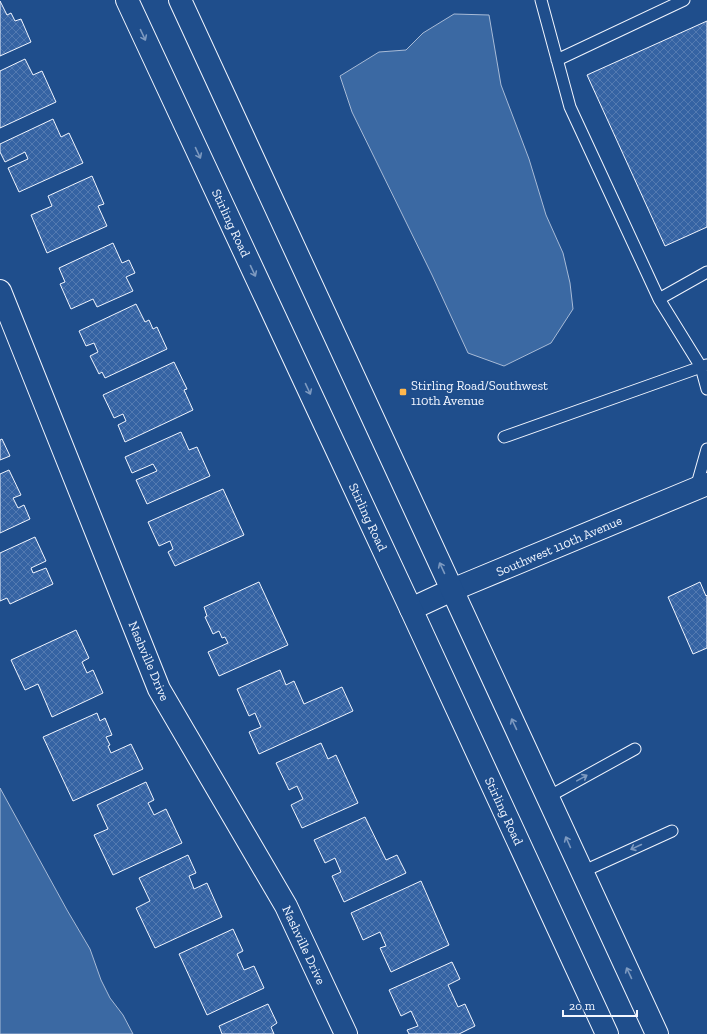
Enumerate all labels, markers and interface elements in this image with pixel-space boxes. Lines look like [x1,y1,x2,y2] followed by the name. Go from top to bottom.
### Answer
[140,29,147,41] one-way arrow
[195,147,202,159] one-way arrow
[209,187,253,259] street label: Stirling Road
[250,265,257,277] one-way arrow
[411,378,548,408] place label: Stirling Road/Southwest 110th Avenue
[305,382,312,394] one-way arrow
[398,387,408,397] marker: Stirling Road/Southwest 110th Avenue
[346,481,390,553] street label: Stirling Road
[494,513,624,579] street label: Southwest 110th Avenue
[438,562,445,574] one-way arrow
[125,619,173,703] street label: Nashville Drive
[510,719,517,731] one-way arrow
[576,774,588,782] one-way arrow
[482,775,526,847] street label: Stirling Road
[564,837,571,849] one-way arrow
[630,844,642,851] one-way arrow
[279,903,329,987] street label: Nashville Drive
[624,968,632,980] one-way arrow
[563,992,637,1018] scale bar
[569,999,596,1013] text: 20 m

